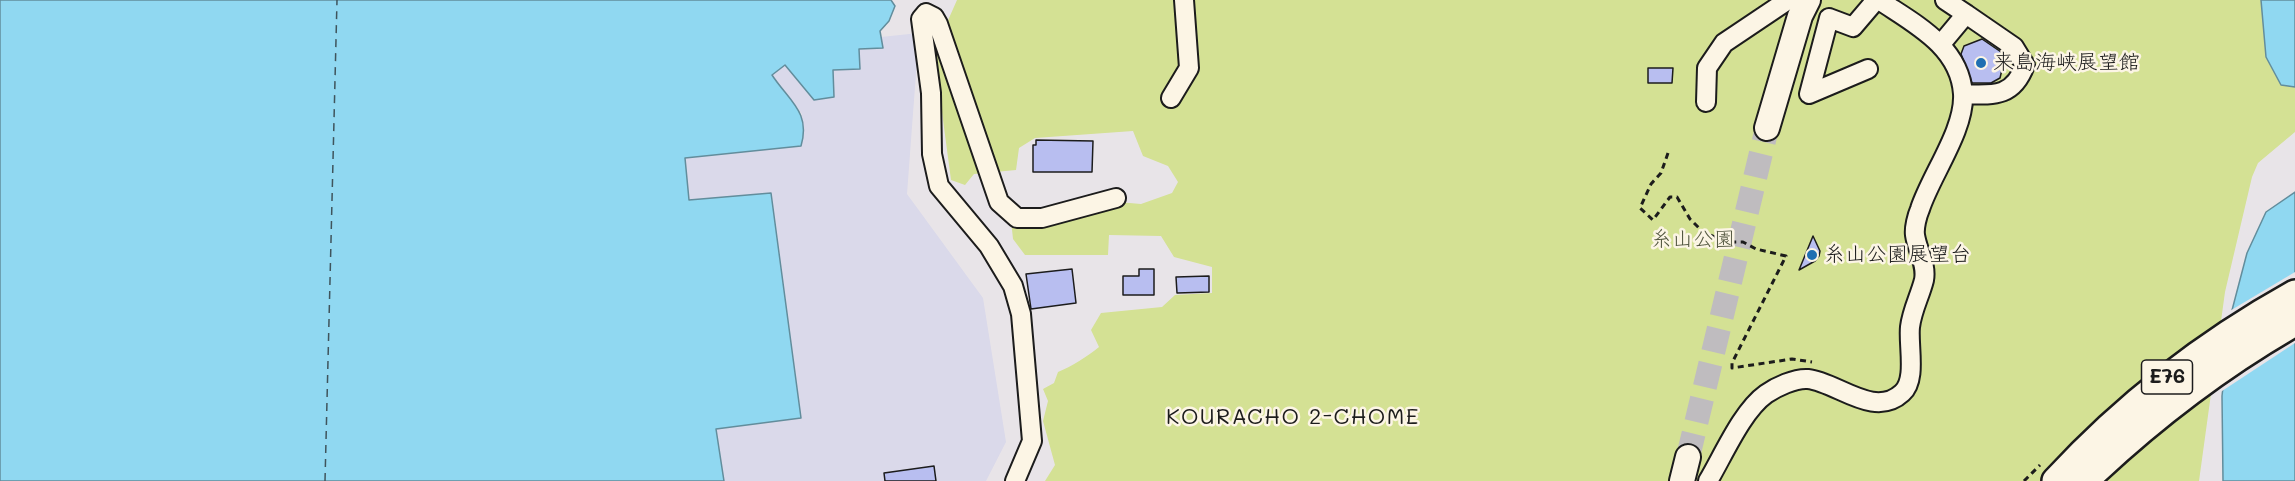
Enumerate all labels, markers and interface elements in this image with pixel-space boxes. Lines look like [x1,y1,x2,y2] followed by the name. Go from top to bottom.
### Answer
[1993,50,2140,76] place label: 来島海峡展望館
[1974,56,1988,70] marker: 来島海峡展望館
[1651,227,1735,253] park label: 糸山公園
[1824,242,1971,268] place label: 糸山公園展望台
[1805,248,1819,262] marker: 糸山公園展望台
[2142,360,2192,394] road number: E76
[1166,404,1420,430] district label: KOURACHO 2-CHOME

